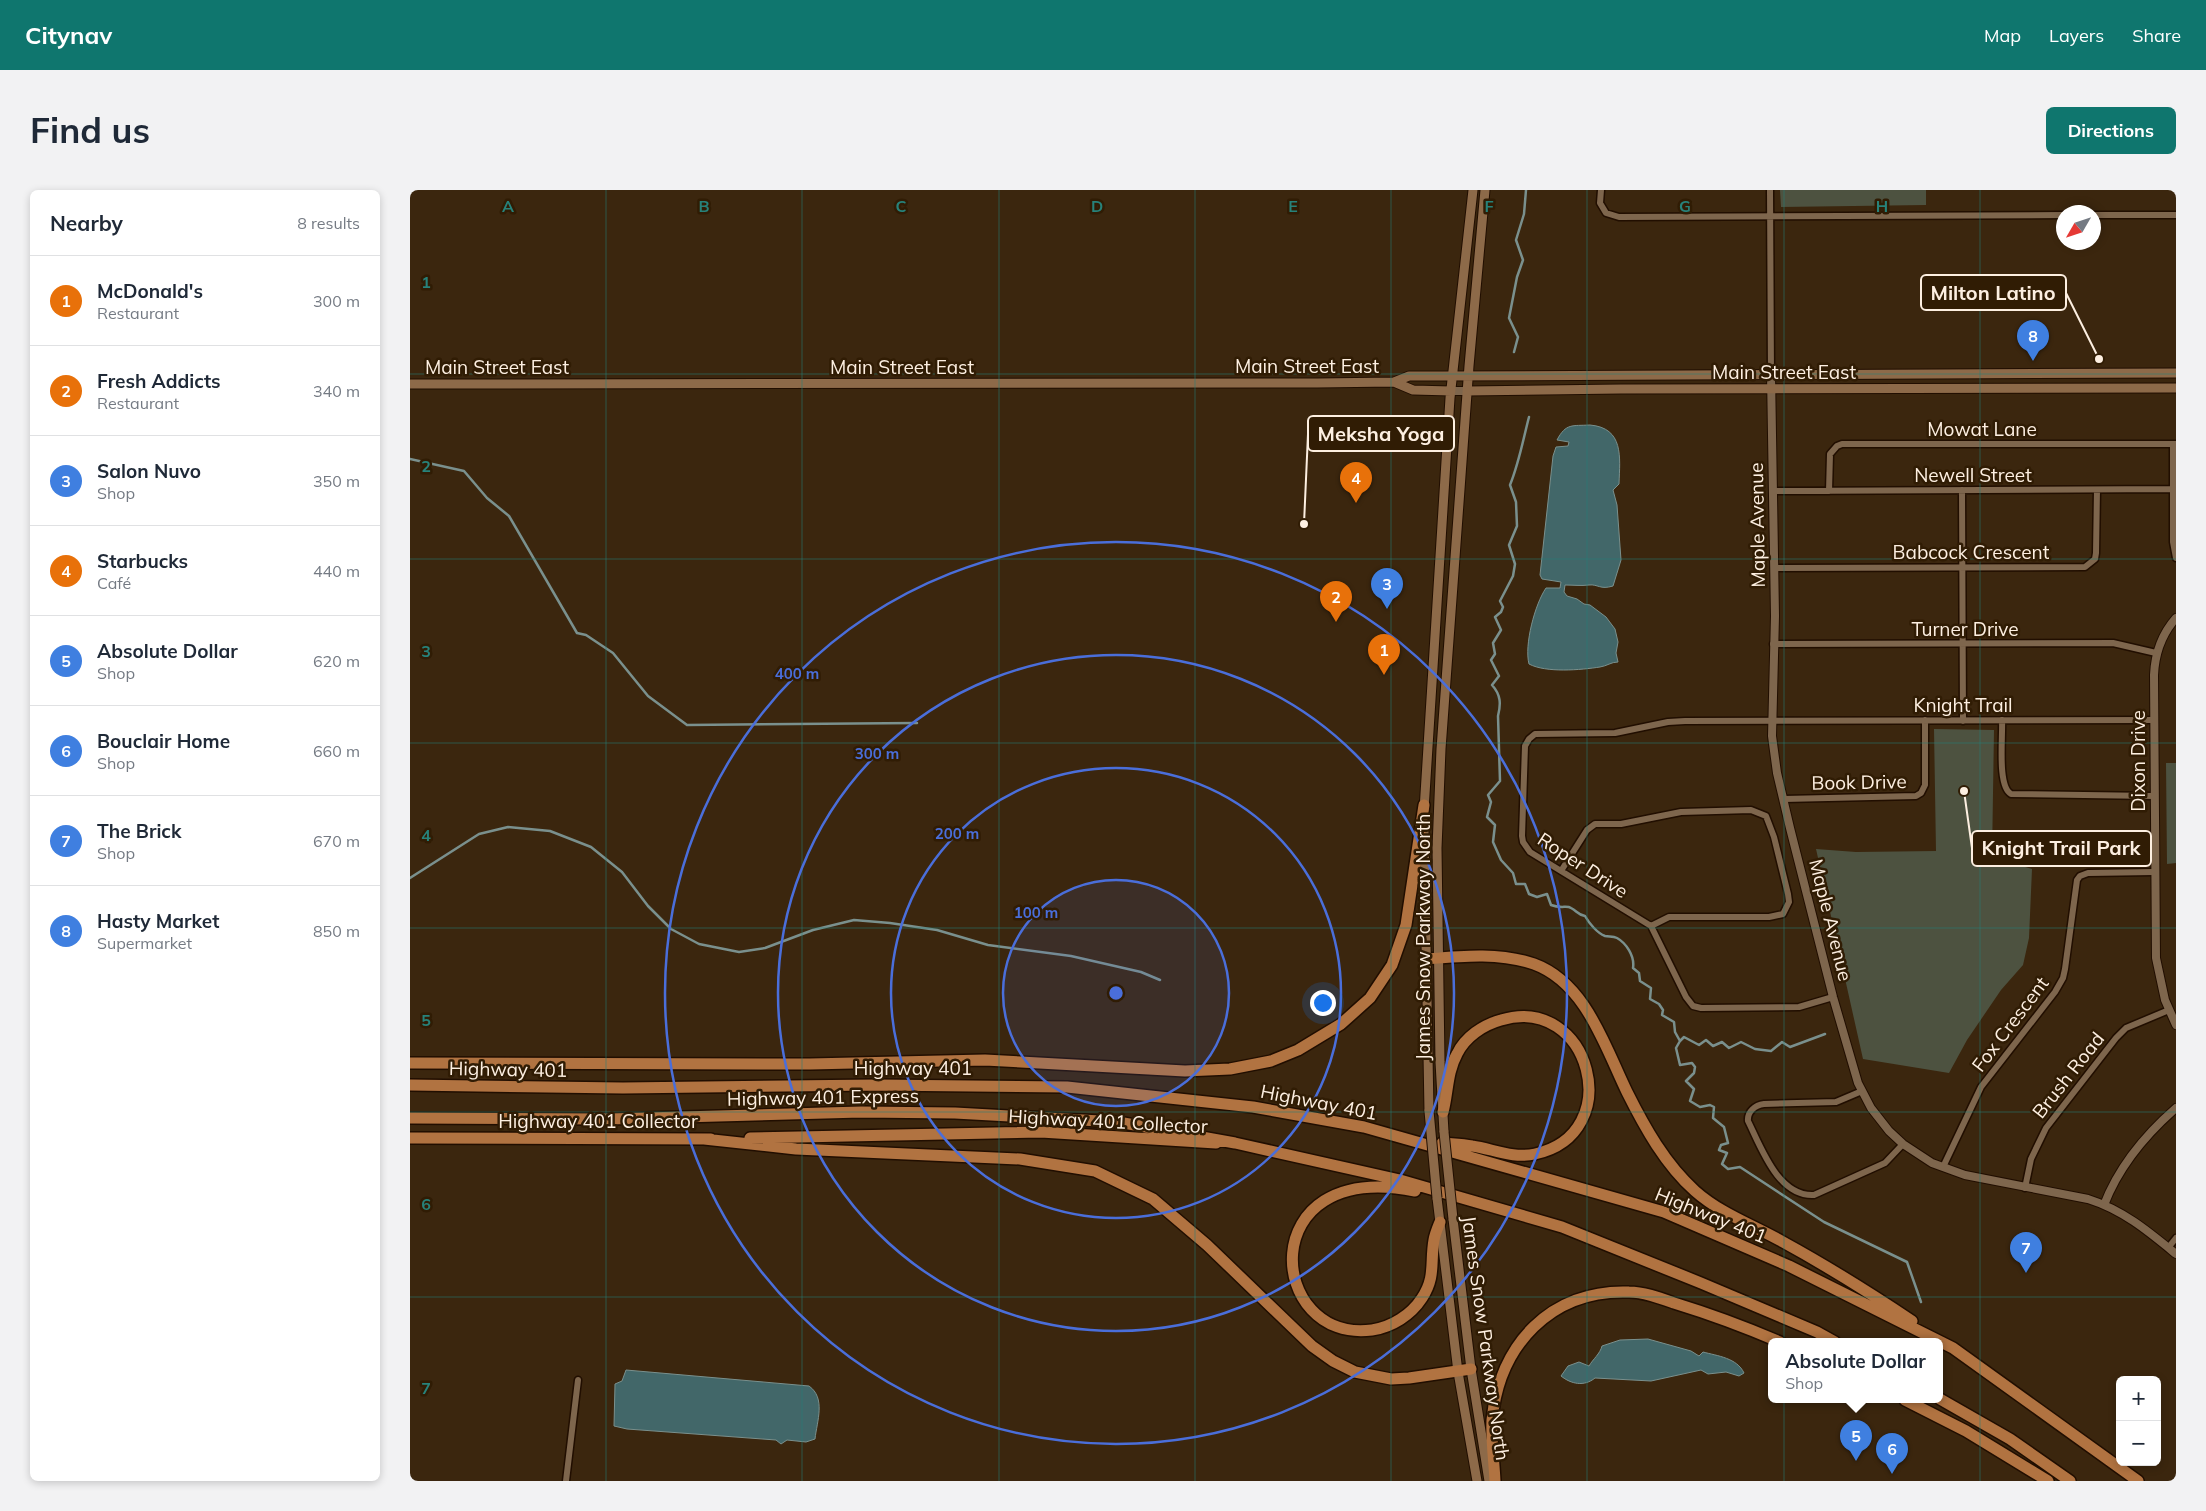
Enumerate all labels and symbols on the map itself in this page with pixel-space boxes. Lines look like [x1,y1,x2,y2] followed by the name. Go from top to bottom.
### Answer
[502,196,514,216] text: A
[698,196,710,216] text: B
[896,196,907,216] text: C
[1091,196,1103,216] text: D
[1288,196,1298,216] text: E
[1484,196,1494,216] text: F
[1679,196,1691,216] text: G
[1876,196,1888,216] text: H
[2056,205,2101,250] north arrow
[421,272,431,292] text: 1
[1921,275,2066,310] callout: Milton Latino
[1931,280,2056,305] text: Milton Latino
[2017,320,2049,361] pin: 8
[1235,354,1379,378] street label: Main Street East
[425,355,569,379] street label: Main Street East
[830,355,974,379] street label: Main Street East
[1712,360,1856,384] street label: Main Street East
[1308,416,1454,451] callout: Meksha Yoga
[1927,417,2037,441] street label: Mowat Lane
[1318,421,1444,446] text: Meksha Yoga
[421,456,431,476] text: 2
[1340,462,1372,503] pin: 4
[1744,462,1770,588] street label: Maple Avenue
[1914,463,2032,487] street label: Newell Street
[1893,540,2050,564] street label: Babcock Crescent
[1371,568,1403,609] pin: 3
[1320,581,1352,622] pin: 2
[1911,617,2019,641] street label: Turner Drive
[1368,634,1400,675] pin: 1
[421,641,431,661] text: 3
[775,664,819,683] text: 400 m
[1913,693,2013,717] street label: Knight Trail
[2126,710,2150,812] street label: Dixon Drive
[855,744,899,763] text: 300 m
[1811,769,1907,795] street label: Book Drive
[1411,814,1435,1060] street label: James Snow Parkway North
[935,824,979,843] text: 200 m
[421,825,431,845] text: 4
[1533,827,1633,903] street label: Roper Drive
[1972,831,2151,866] callout: Knight Trail Park
[1981,835,2142,860] text: Knight Trail Park
[1804,856,1858,984] street label: Maple Avenue
[1014,903,1058,922] text: 100 m
[1966,971,2054,1076] street label: Fox Crescent
[1107,984,1125,1002] centre of rings
[1310,990,1336,1016] your location
[421,1010,431,1030] text: 5
[2027,1027,2109,1123] street label: Brush Road
[449,1056,567,1082] street label: Highway 401
[854,1056,972,1080] street label: Highway 401
[1259,1079,1379,1125] street label: Highway 401
[727,1083,919,1111] street label: Highway 401 Express
[1008,1104,1208,1138] street label: Highway 401 Collector
[498,1109,698,1133] street label: Highway 401 Collector
[1652,1182,1770,1248] street label: Highway 401
[421,1194,431,1214] text: 6
[1457,1214,1515,1462] street label: James Snow Parkway North
[2010,1232,2042,1273] pin: 7
[421,1378,431,1398] text: 7
[1840,1420,1872,1461] pin: 5
[1876,1433,1908,1474] pin: 6

